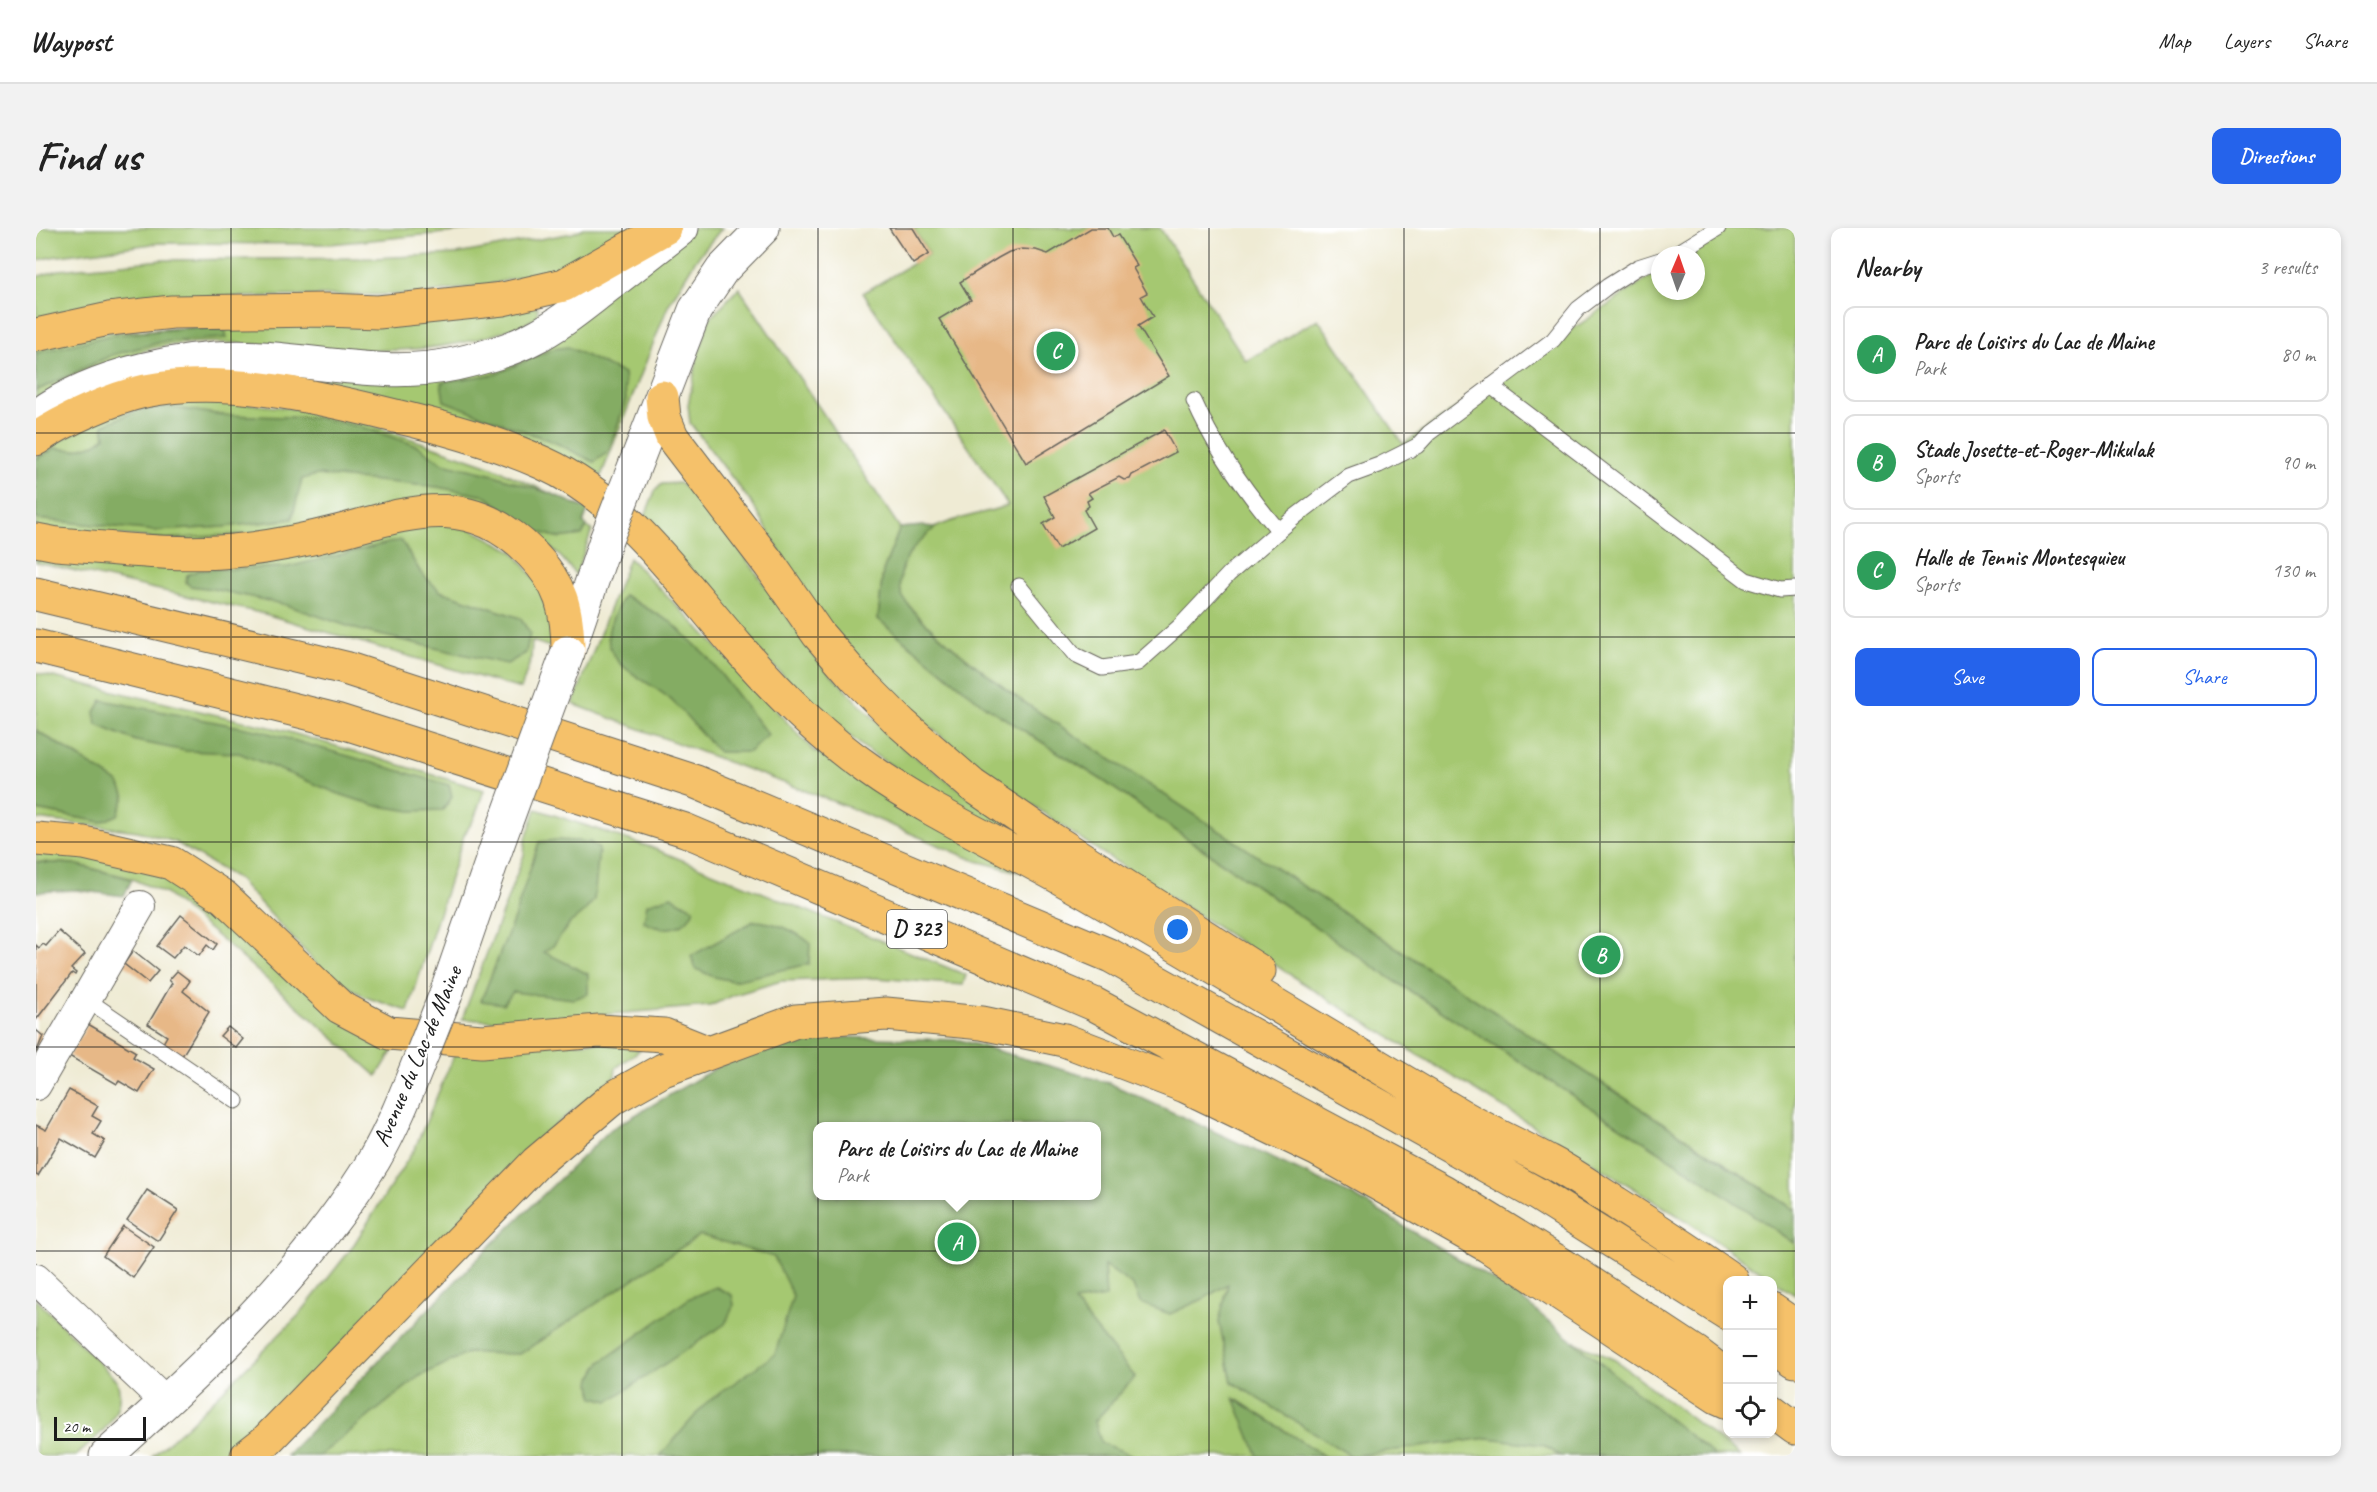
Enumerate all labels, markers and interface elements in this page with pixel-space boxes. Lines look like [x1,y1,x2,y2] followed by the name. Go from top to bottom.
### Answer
[30,24,111,59] text: Waypost
[2158,28,2191,54] text: Map
[2224,28,2270,54] text: Layers
[2303,28,2347,54] text: Share
[2212,128,2341,184] button: Directions
[36,130,141,183] text: Find us
[1651,246,1705,300] north arrow
[1855,251,1920,284] text: Nearby
[2258,255,2317,280] text: 3 results
[1036,328,1076,374] pin: C
[1914,328,2154,356] text: Parc de Loisirs du Lac de Maine
[1871,342,1882,367] text: A
[2281,342,2315,367] text: 80 m
[1914,356,1946,381] text: Park
[1914,436,2153,464] text: Stade Josette-et-Roger-Mikulak
[1871,450,1882,475] text: B
[2281,450,2315,475] text: 90 m
[1914,464,1959,489] text: Sports
[1914,544,2124,572] text: Halle de Tennis Montesquieu
[1872,558,1881,583] text: C
[2272,558,2315,583] text: 130 m
[1914,572,1959,597] text: Sports
[1855,648,2080,706] button: Save
[2092,648,2317,706] button: Share
[887,910,947,948] road number: D 323
[1163,915,1192,944] your location
[1582,932,1620,978] pin: B
[365,959,469,1151] street label: Avenue du Lac de Maine
[813,1122,1101,1200] popup
[837,1135,1077,1163] text: Parc de Loisirs du Lac de Maine
[837,1163,869,1188] text: Park
[938,1220,976,1264] pin: A
[1723,1276,1777,1438] map controls
[1723,1276,1777,1330] button: +
[1723,1330,1777,1384] button: −
[1723,1384,1777,1438] button: locate
[54,1414,146,1442] scale bar
[63,1417,90,1437] text: 20 m

